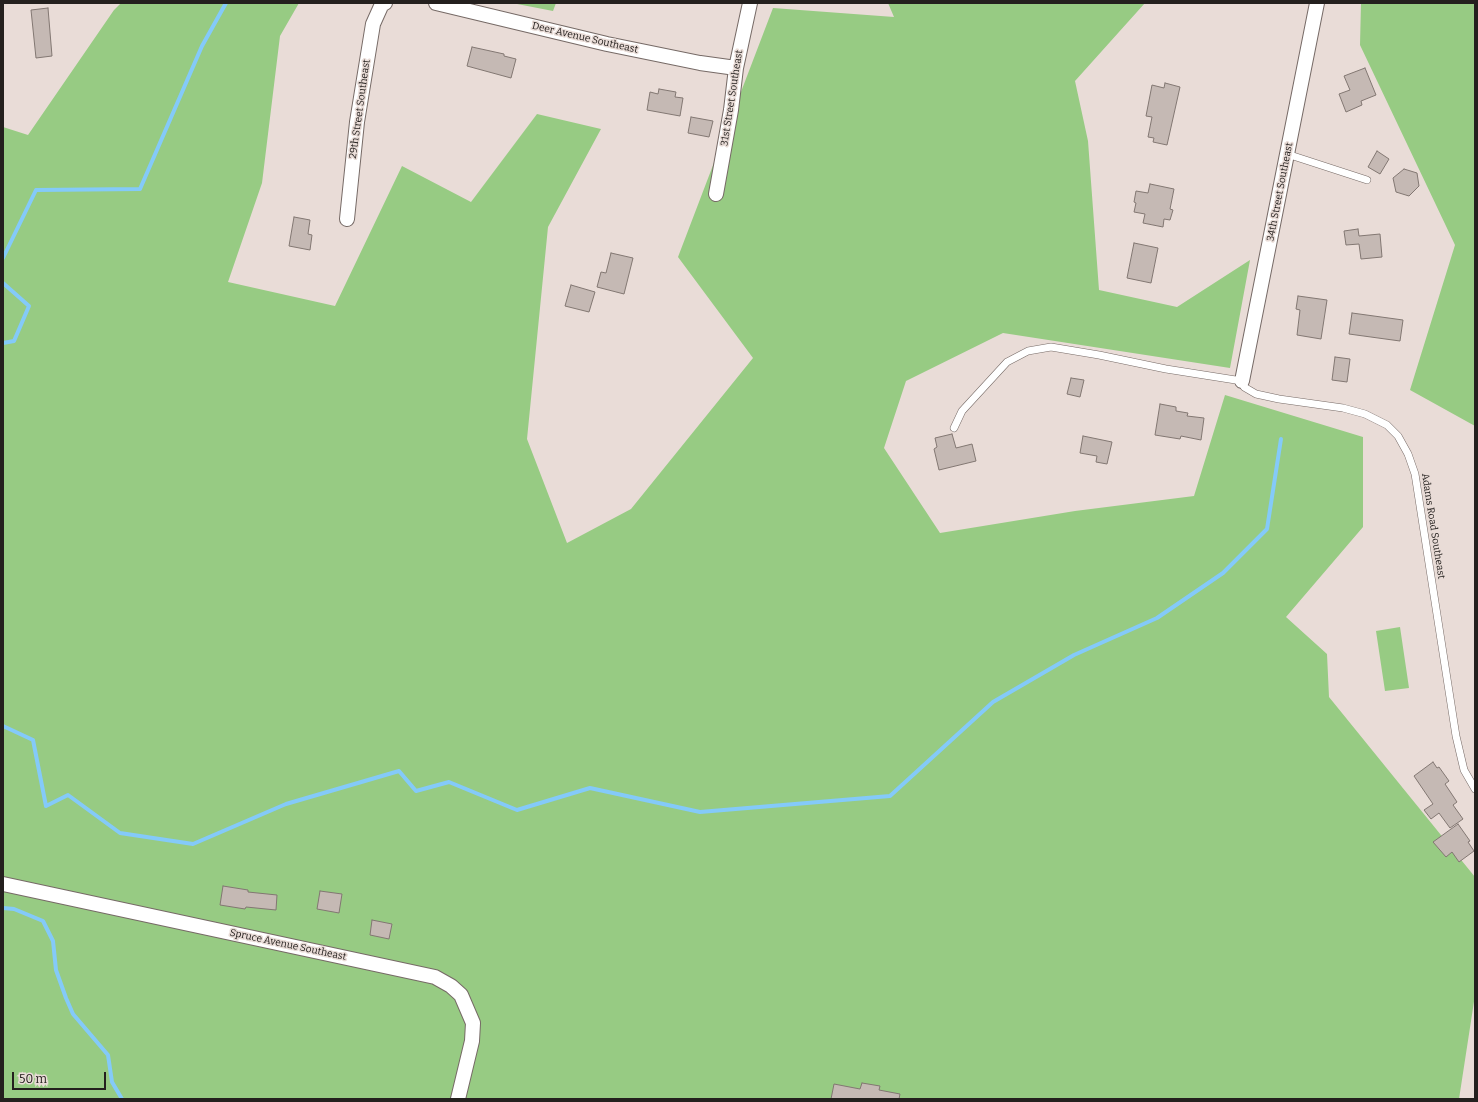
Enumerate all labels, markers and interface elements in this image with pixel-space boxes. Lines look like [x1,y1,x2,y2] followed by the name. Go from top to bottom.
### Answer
[531,20,639,56] street label: Deer Avenue Southeast
[718,49,746,147] street label: 31st Street Southeast
[347,59,373,159] street label: 29th Street Southeast
[1265,142,1295,242] street label: 34th Street Southeast
[1419,472,1447,580] street label: Adams Road Southeast
[229,927,347,963] street label: Spruce Avenue Southeast
[14,1064,108,1090] scale bar
[19,1072,47,1086] text: 50 m

